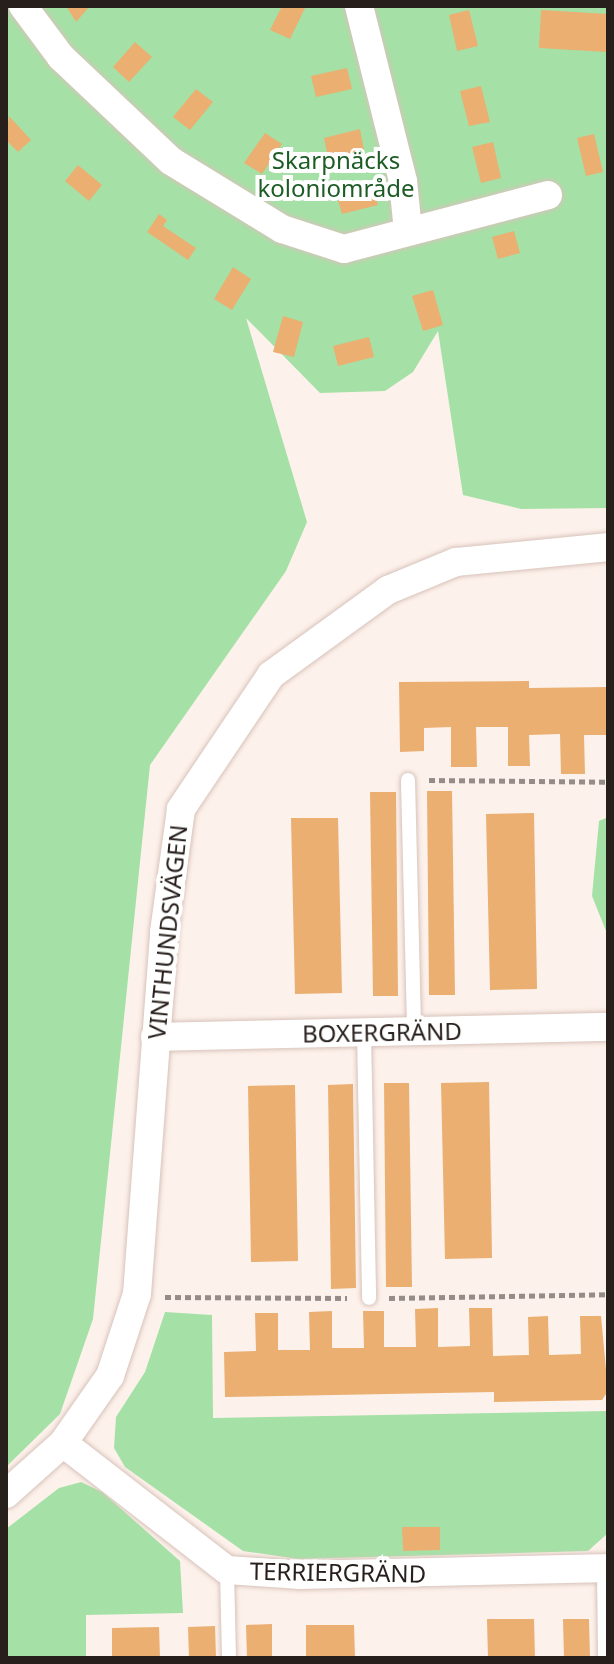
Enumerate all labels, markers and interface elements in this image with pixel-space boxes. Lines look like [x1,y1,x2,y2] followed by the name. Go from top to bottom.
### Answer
[257,146,415,202] park label: Skarpnäcks koloniområde
[141,823,193,1041] street label: VINTHUNDSVÄGEN
[302,1016,462,1048] street label: BOXERGRÄND
[250,1556,426,1588] street label: TERRIERGRÄND

